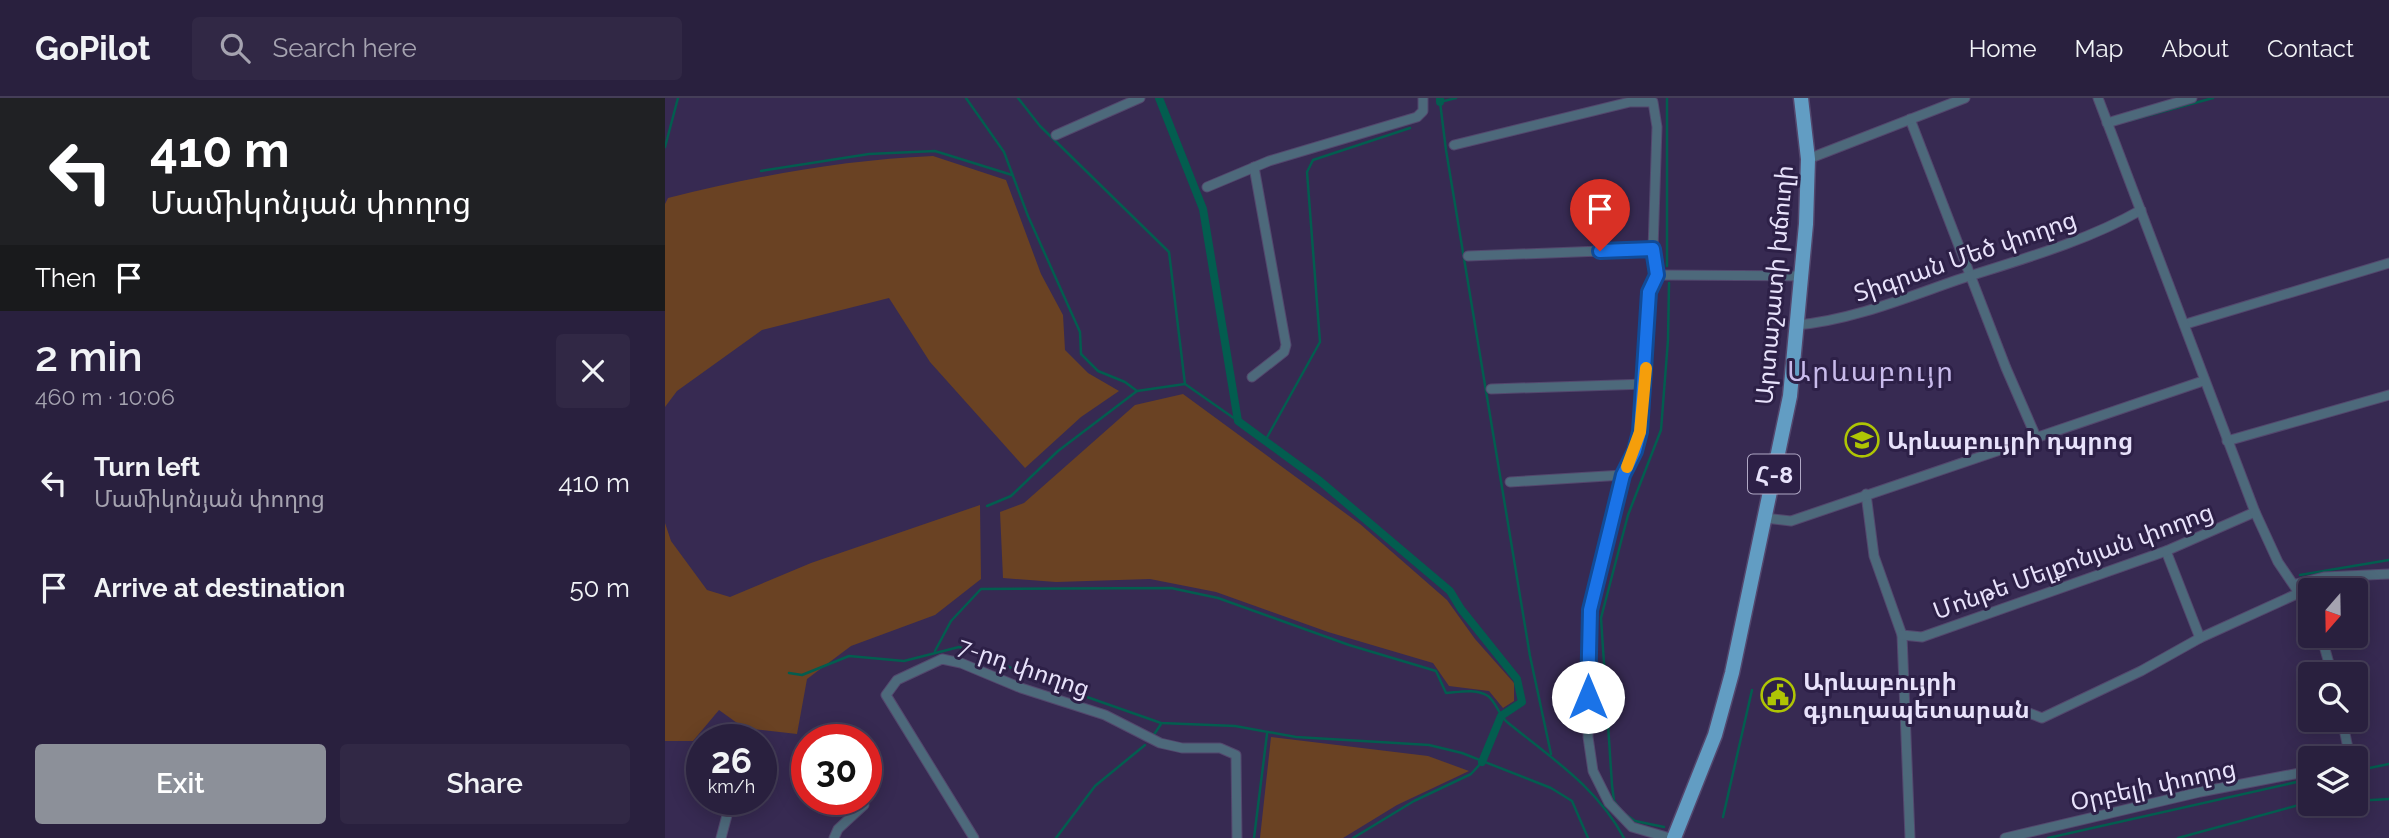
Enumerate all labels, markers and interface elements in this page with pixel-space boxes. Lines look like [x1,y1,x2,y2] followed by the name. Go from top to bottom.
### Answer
[192,17,682,80] search box
[35,29,150,68] text: GoPilot
[216,29,254,67] icon: search
[272,33,417,63] text: Search here
[1969,34,2037,63] text: Home
[2075,34,2123,63] text: Map
[2161,34,2229,63] text: About
[2267,34,2354,63] text: Contact
[150,121,290,178] text: 410 m
[35,126,126,217] icon: left
[1749,164,1799,406] street label: Արտաշատի խճուղի
[1570,179,1630,251] pin
[150,184,471,221] text: Մամիկոնյան փողոց
[1581,190,1619,228] icon: arrive
[1850,204,2080,308] street label: Տիգրան Մեծ փողոց
[110,259,148,297] icon: arrive
[35,263,96,293] text: Then
[35,332,143,381] text: 2 min
[556,334,630,408] button: close
[1787,355,1955,388] district label: Արևաբույր
[35,383,175,410] text: 460 m · 10:06
[1843,421,1881,459] school or university icon: Արևաբույրի դպրոց
[1887,426,2133,455] place label: Արևաբույրի դպրոց
[94,452,200,482] text: Turn left
[1748,454,1800,494] road number: Հ-8
[35,464,73,502] icon: left
[558,468,630,498] text: 410 m
[94,485,325,512] text: Մամիկոնյան փողոց
[1929,497,2217,625] street label: Մոնթե Մելքոնյան փողոց
[35,569,73,607] icon: arrive
[94,573,345,603] text: Arrive at destination
[569,573,630,603] text: 50 m
[2298,578,2368,648] north arrow
[2298,578,2368,816] map controls
[954,631,1094,703] street label: 7-րդ փողոց
[1551,660,1625,734] position arrow
[2298,662,2368,732] button: search
[1803,667,2030,724] place label: Արևաբույրի գյուղապետարան
[1759,676,1797,714] public building icon: Արևաբույրի գյուղապետարան
[791,724,882,815] speed limit sign: 30
[711,740,752,781] text: 26
[35,744,326,824] button: Exit
[340,744,630,824] button: Share
[2298,746,2368,816] button: layers
[2068,753,2238,817] street label: Օրբելի փողոց
[708,776,755,797] text: km/h

